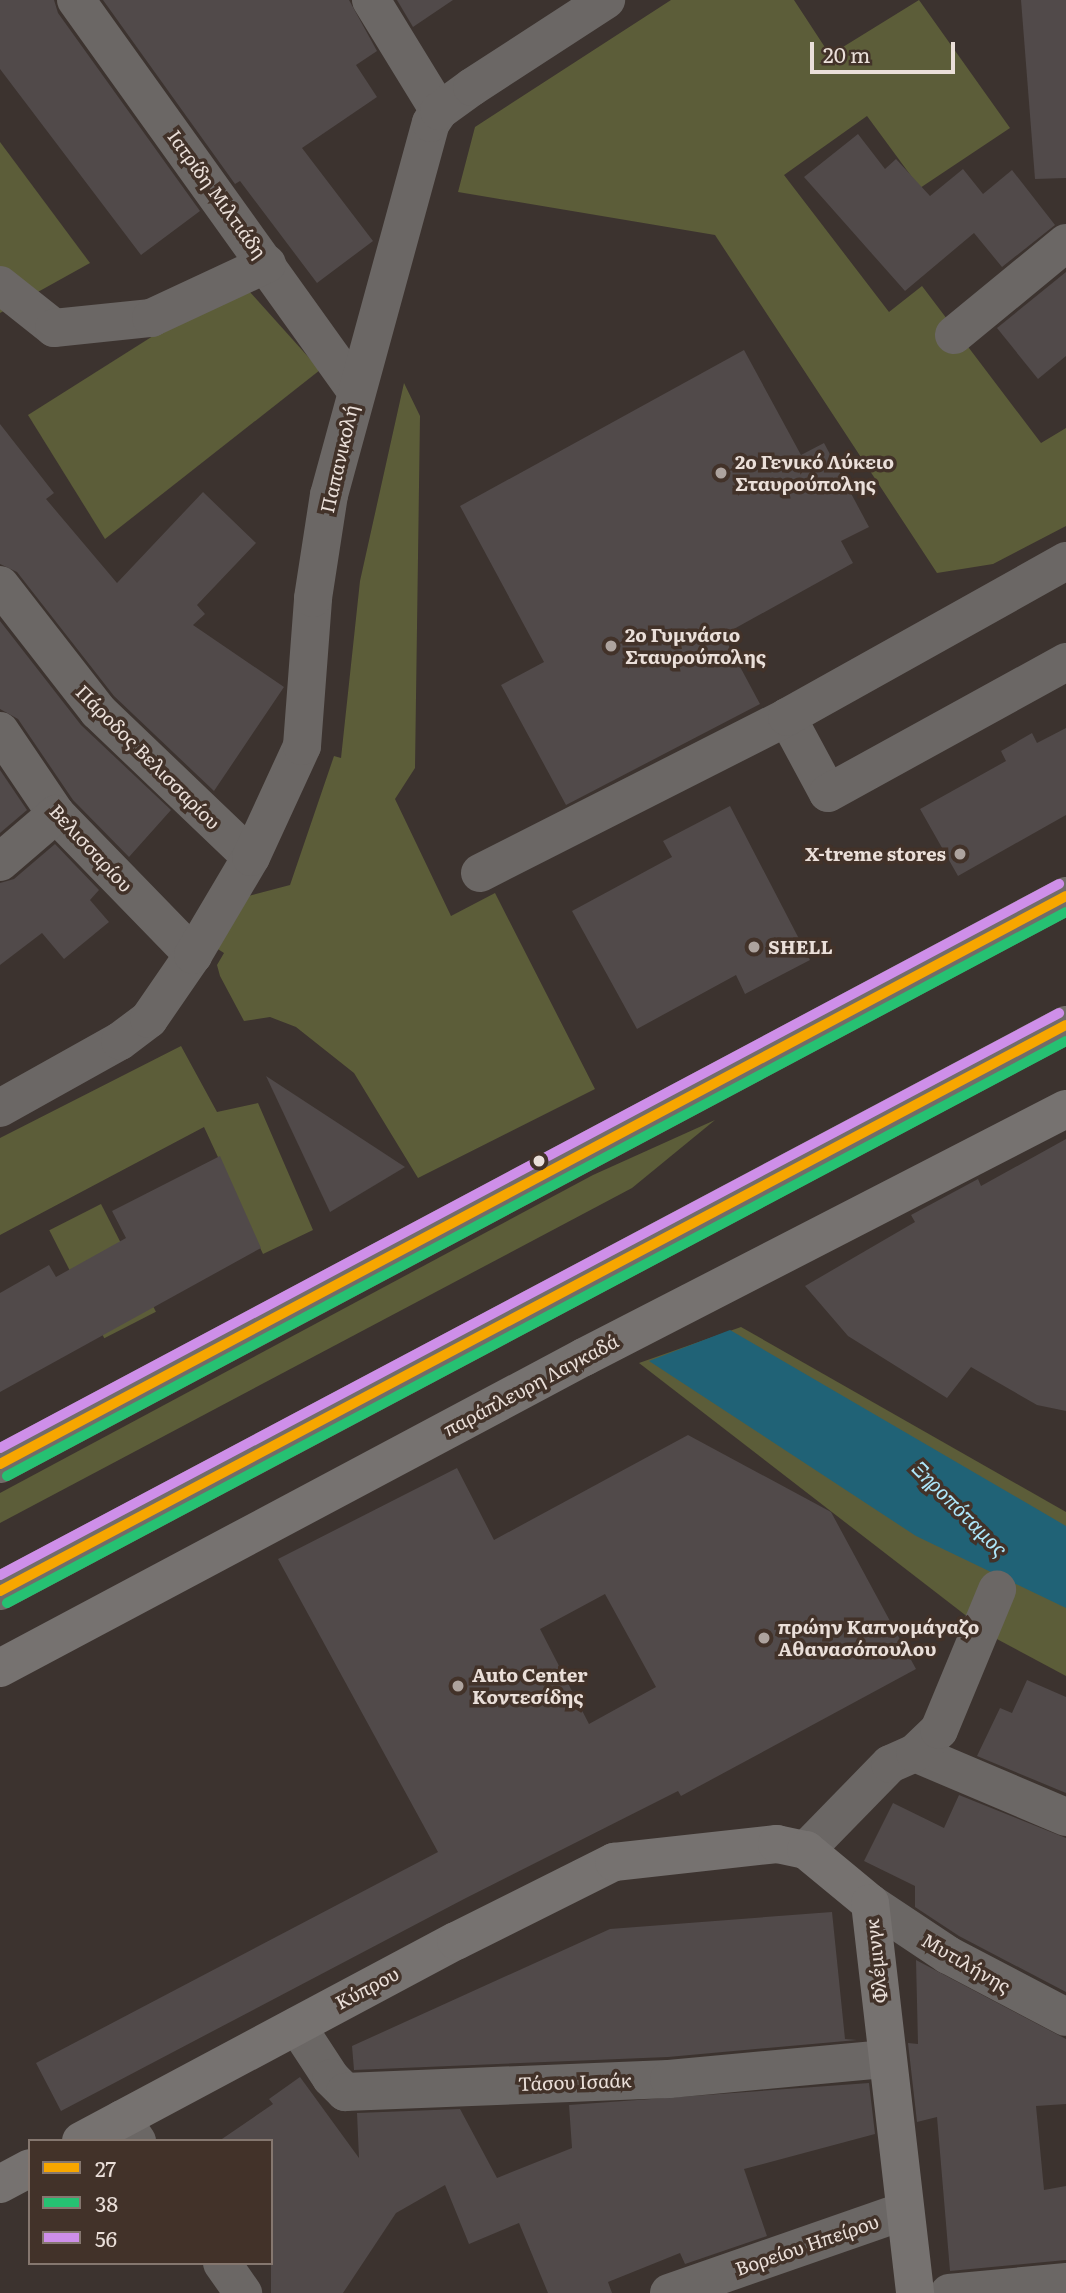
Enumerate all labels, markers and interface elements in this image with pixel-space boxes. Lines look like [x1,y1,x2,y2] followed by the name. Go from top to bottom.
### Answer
[814,28,959,72] scale bar
[823,38,870,69] text: 20 m
[163,126,271,262] street label: Ιατρίδη Μιλτιάδη
[316,403,362,515] street label: Παπανικολή
[735,451,894,495] place label: 2ο Γενικό Λύκειο Σταυρούπολης
[713,465,729,481] marker: 2ο Γενικό Λύκειο Σταυρούπολης
[625,624,766,668] place label: 2ο Γυμνάσιο Σταυρούπολης
[603,638,619,654] marker: 2ο Γυμνάσιο Σταυρούπολης
[71,680,225,834] street label: Πάροδος Βελισσαρίου
[45,800,137,896] street label: Βελισσαρίου
[805,843,946,865] place label: X-treme stores
[952,846,968,862] marker: X-treme stores
[768,936,833,958] place label: SHELL
[746,939,762,955] marker: SHELL
[532,1154,546,1168] unlabelled marker
[440,1329,622,1441] street label: παράπλευρη Λαγκαδά
[908,1455,1014,1561] water label: Ξηροπόταμος
[778,1616,979,1660] place label: πρώην Καπνομάγαζο Αθανασόπουλου
[756,1630,772,1646] marker: πρώην Καπνομάγαζο Αθανασόπουλου
[472,1664,588,1708] place label: Auto Center Κοντεσίδης
[450,1678,466,1694] marker: Auto Center Κοντεσίδης
[860,1917,892,2005] street label: Φλέμινγκ
[918,1928,1014,1998] street label: Μυτιλήνης
[331,1962,403,2014] street label: Κύπρου
[518,2069,632,2095] street label: Τάσου Ισαάκ
[28,2139,273,2265] legend
[95,2152,116,2183] text: 27
[95,2187,118,2218] text: 38
[732,2210,882,2280] street label: Βορείου Ηπείρου
[95,2222,117,2253] text: 56

